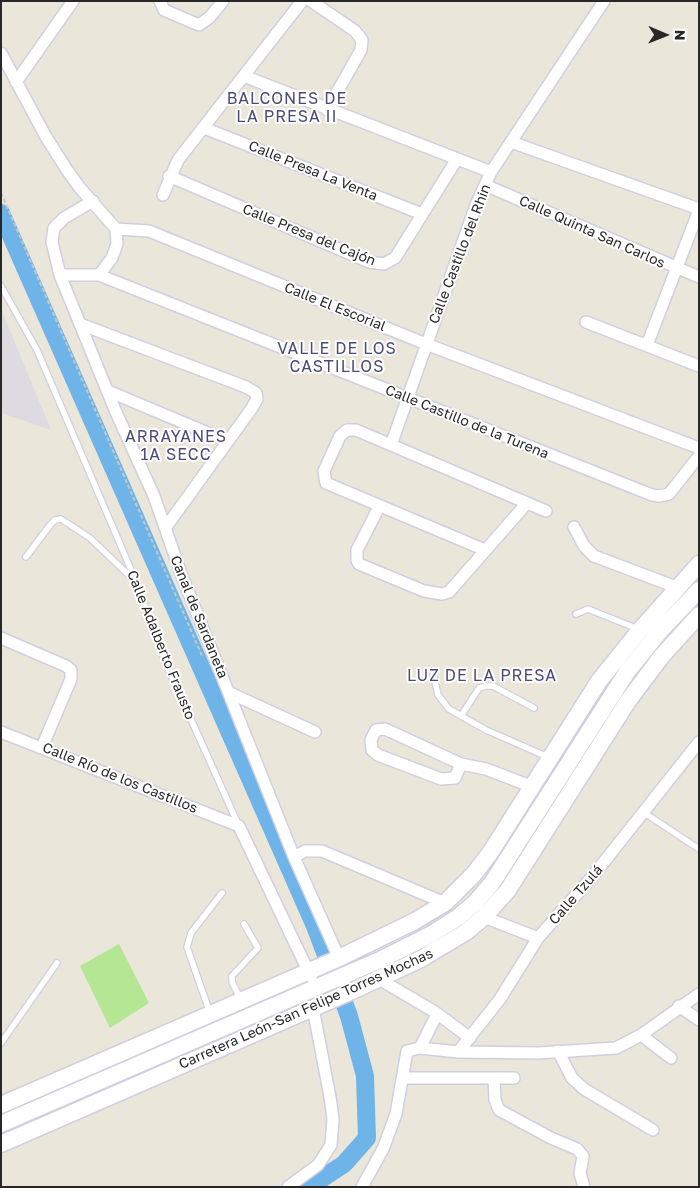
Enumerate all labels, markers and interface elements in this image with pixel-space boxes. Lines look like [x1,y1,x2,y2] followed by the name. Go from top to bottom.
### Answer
[640,10,690,60] north arrow
[672,30,689,41] text: N
[225,89,349,127] district label: BALCONES DE LA PRESA II
[246,137,380,205] street label: Calle Presa La Venta
[426,182,494,326] street label: Calle Castillo del Rhin
[516,192,668,272] street label: Calle Quinta San Carlos
[240,201,378,269] street label: Calle Presa del Cajón
[282,279,388,335] street label: Calle El Escorial
[276,339,398,377] district label: VALLE DE LOS CASTILLOS
[383,381,551,463] street label: Calle Castillo de la Turena
[124,427,228,465] district label: ARRAYANES 1A SECC
[167,553,231,681] street label: Canal de Sardaneta
[123,568,199,722] street label: Calle Adalberto Frausto
[405,666,559,686] district label: LUZ DE LA PRESA
[40,739,200,817] street label: Calle Río de los Castillos
[546,862,606,928] street label: Calle Tzulá
[176,945,436,1073] street label: Carretera León-San Felipe Torres Mochas

